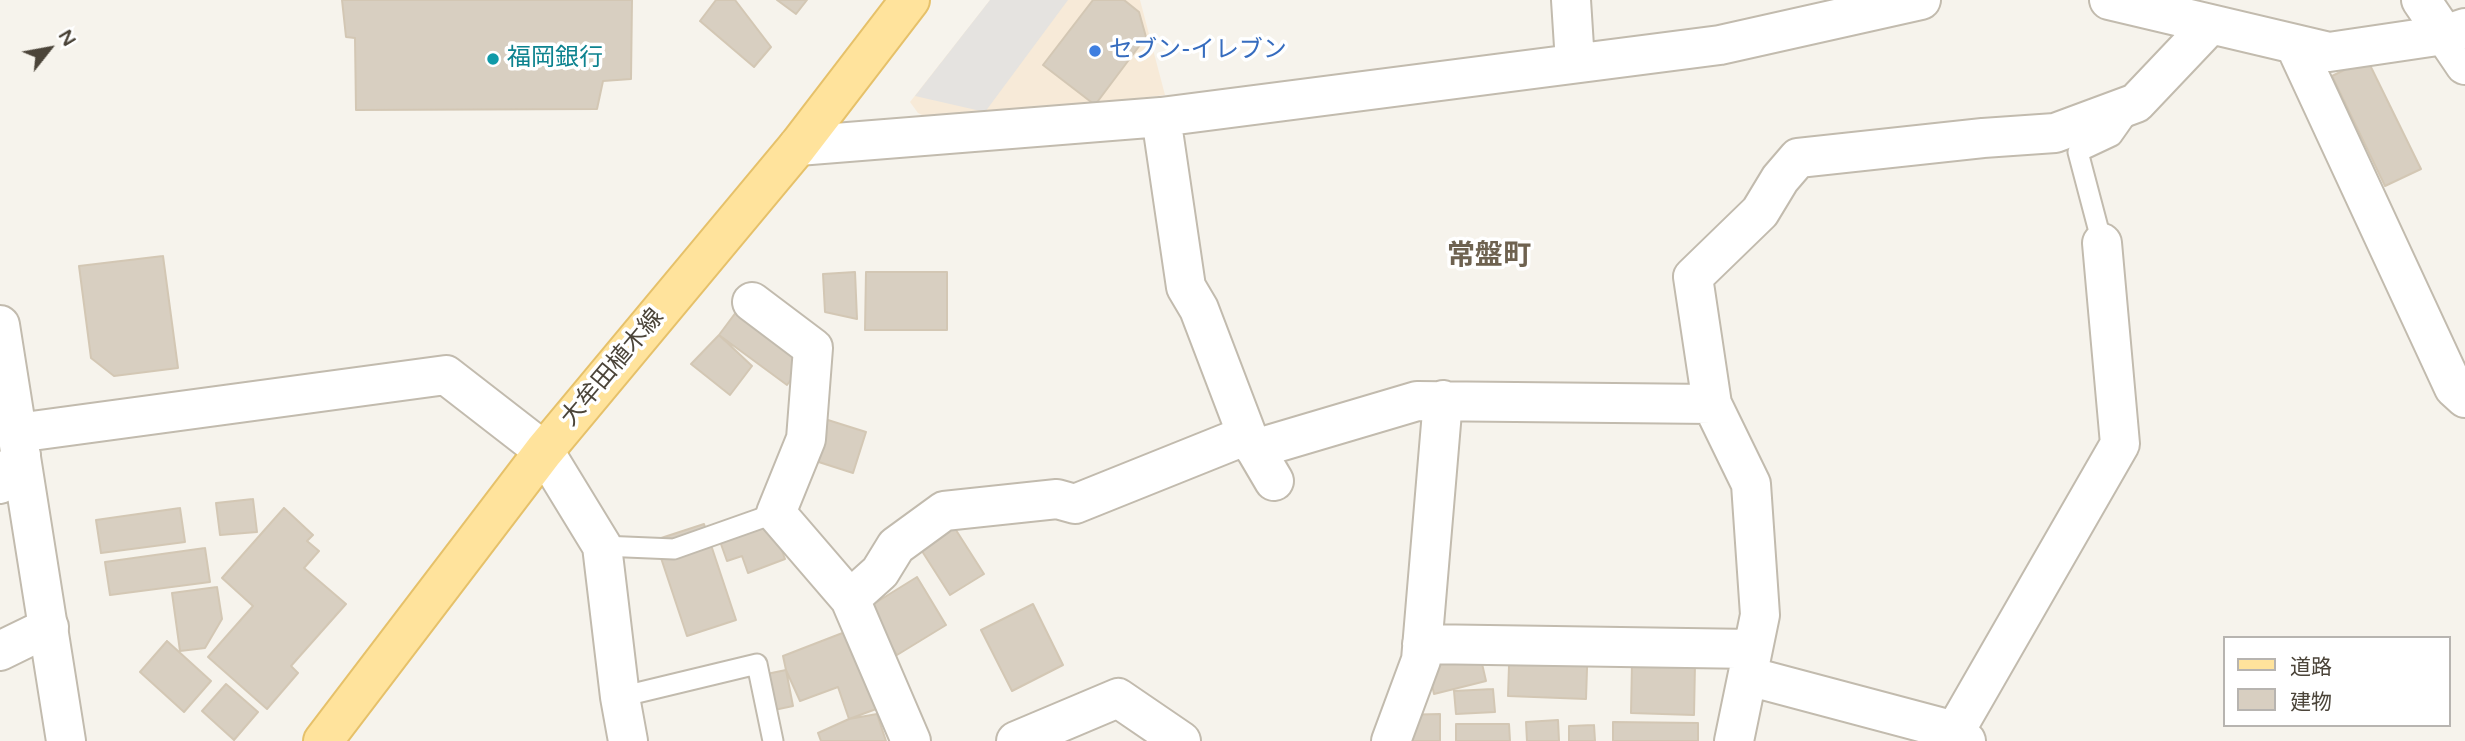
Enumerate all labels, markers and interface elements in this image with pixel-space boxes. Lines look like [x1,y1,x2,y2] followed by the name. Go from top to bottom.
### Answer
[14,14,84,84] north arrow
[54,26,80,50] text: N
[1109,37,1287,65] place label: セブン-イレブン
[1087,43,1103,59] marker: セブン-イレブン
[507,45,603,73] place label: 福岡銀行
[485,51,501,67] marker: 福岡銀行
[1447,240,1531,274] district label: 常盤町
[556,304,670,432] street label: 大牟田植木線
[2224,636,2451,727] legend
[2290,655,2332,680] text: 道路
[2290,690,2332,715] text: 建物

